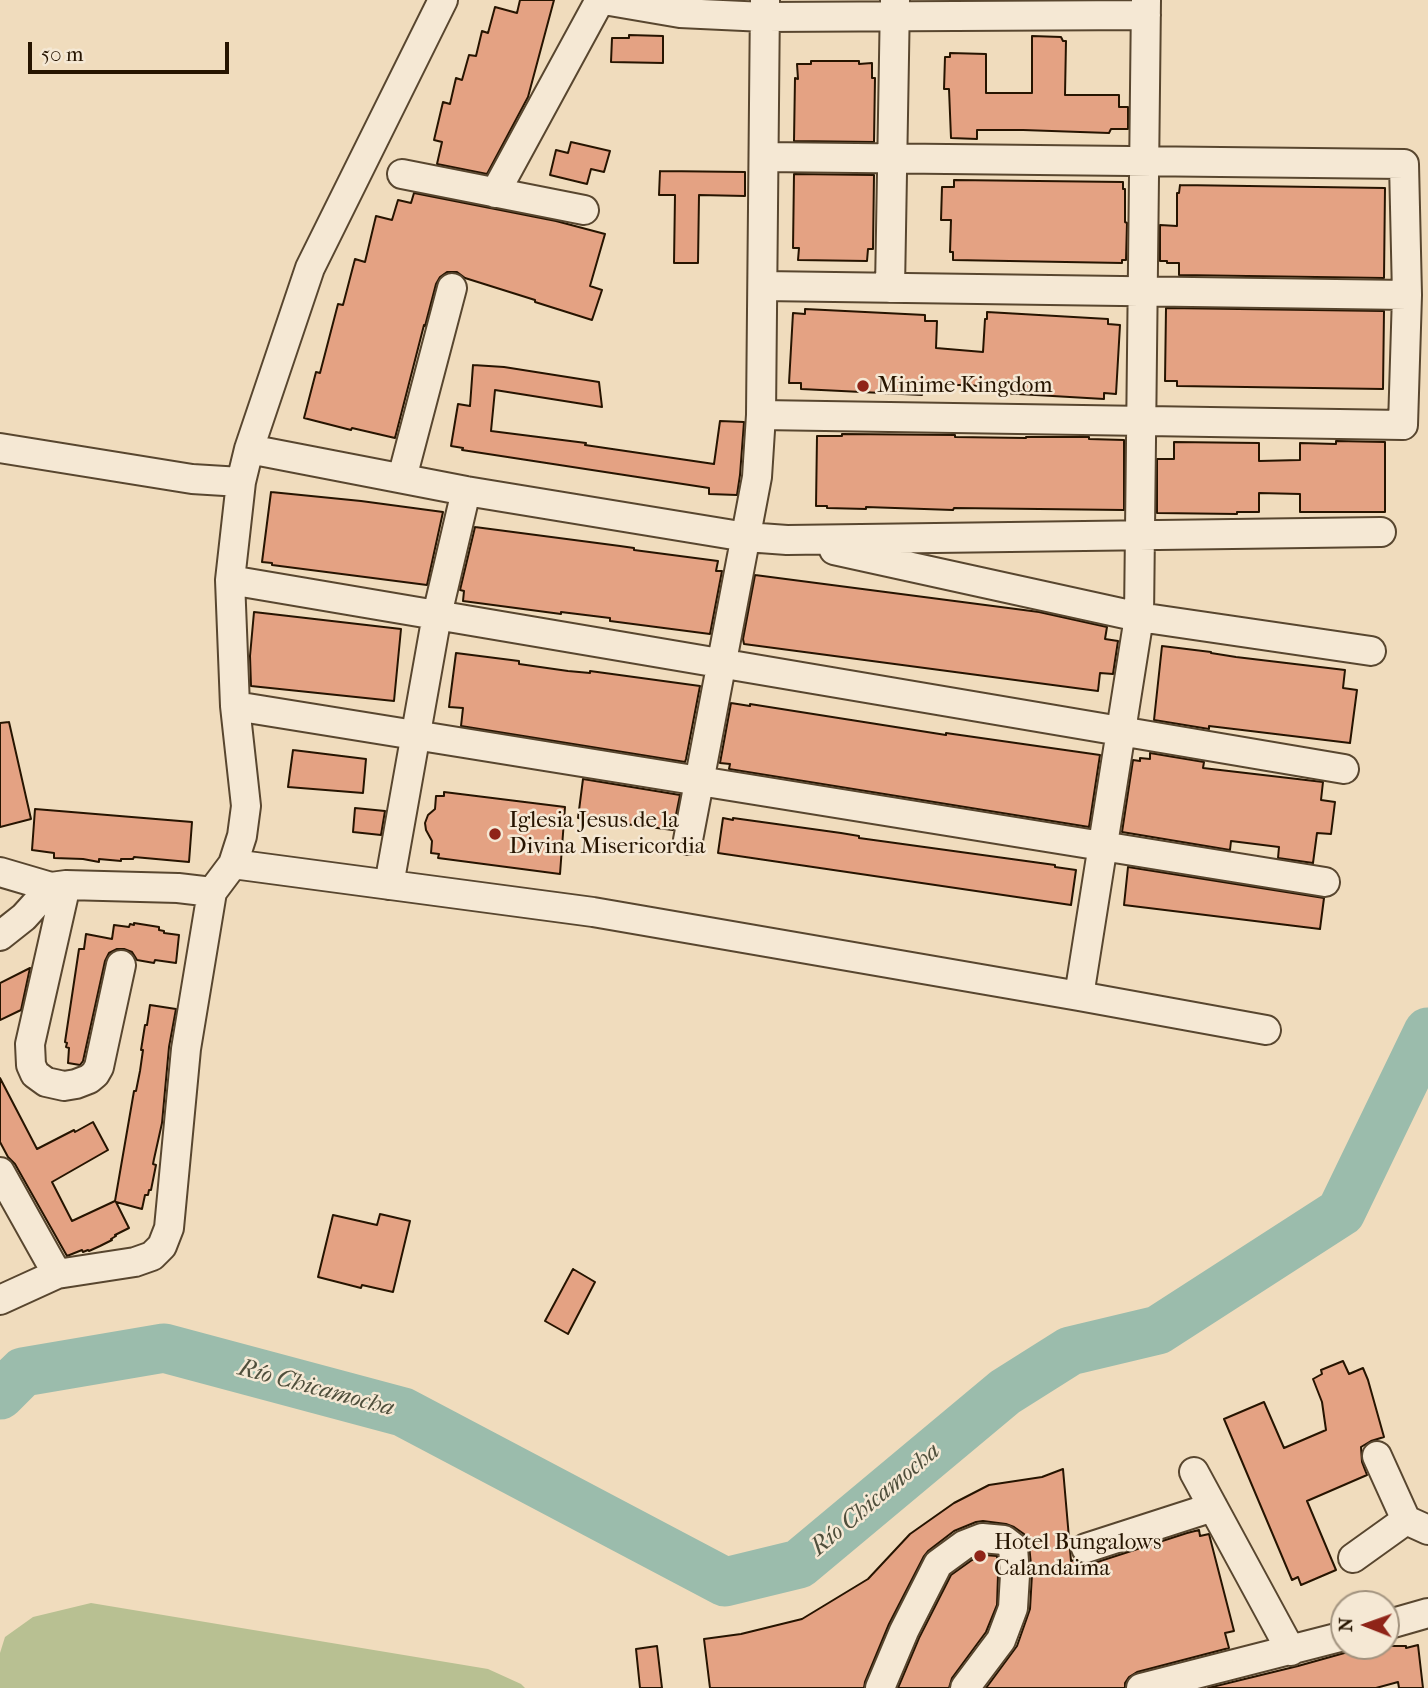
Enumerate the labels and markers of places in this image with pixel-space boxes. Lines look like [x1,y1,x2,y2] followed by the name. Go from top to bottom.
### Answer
[877,372,1053,400] place label: Minime Kingdom
[855,378,871,394] marker: Minime Kingdom
[509,807,705,861] place label: Iglesia Jesus de la Divina Misericordia
[487,826,503,842] marker: Iglesia Jesus de la Divina Misericordia
[994,1529,1162,1583] place label: Hotel Bungalows Calandaima
[972,1548,988,1564] marker: Hotel Bungalows Calandaima

